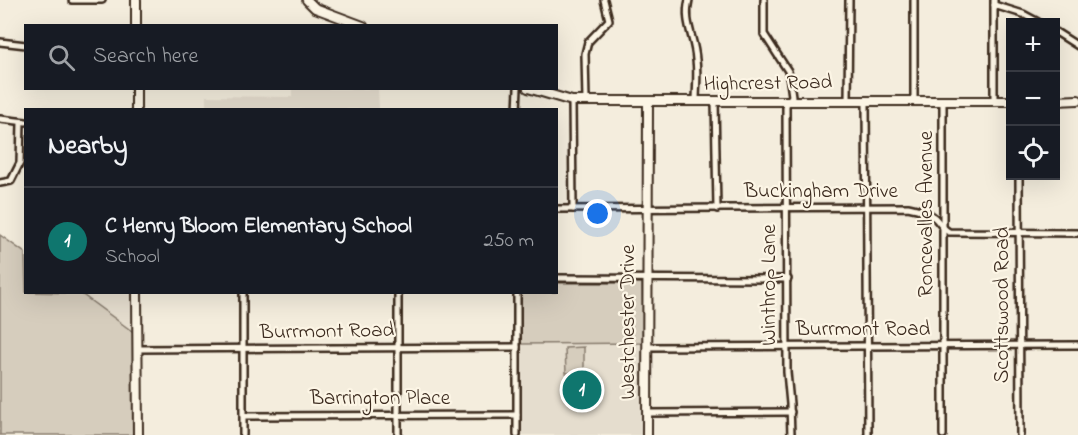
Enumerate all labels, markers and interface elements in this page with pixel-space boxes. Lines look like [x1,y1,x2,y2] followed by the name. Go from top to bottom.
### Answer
[1006,18,1060,180] map controls
[1006,18,1060,72] button: +
[24,24,558,90] search box
[45,41,78,74] icon: search
[93,41,198,73] text: Search here
[704,68,833,102] street label: Highcrest Road
[1006,72,1060,126] button: −
[1006,126,1060,180] button: locate
[48,128,127,166] text: Nearby
[912,130,942,297] street label: Roncevalles Avenue
[743,177,899,209] street label: Buckingham Drive
[583,199,612,228] your location
[105,211,412,243] text: C Henry Bloom Elementary School
[755,224,785,346] street label: Winthrop Lane
[988,226,1018,383] street label: Scottswood Road
[64,227,71,256] text: 1
[483,227,534,256] text: 250 m
[105,243,160,272] text: School
[614,244,644,399] street label: Westchester Drive
[795,315,931,345] street label: Burrmont Road
[258,316,395,348] street label: Burrmont Road
[562,368,602,412] pin: 1
[309,384,451,416] street label: Barrington Place

